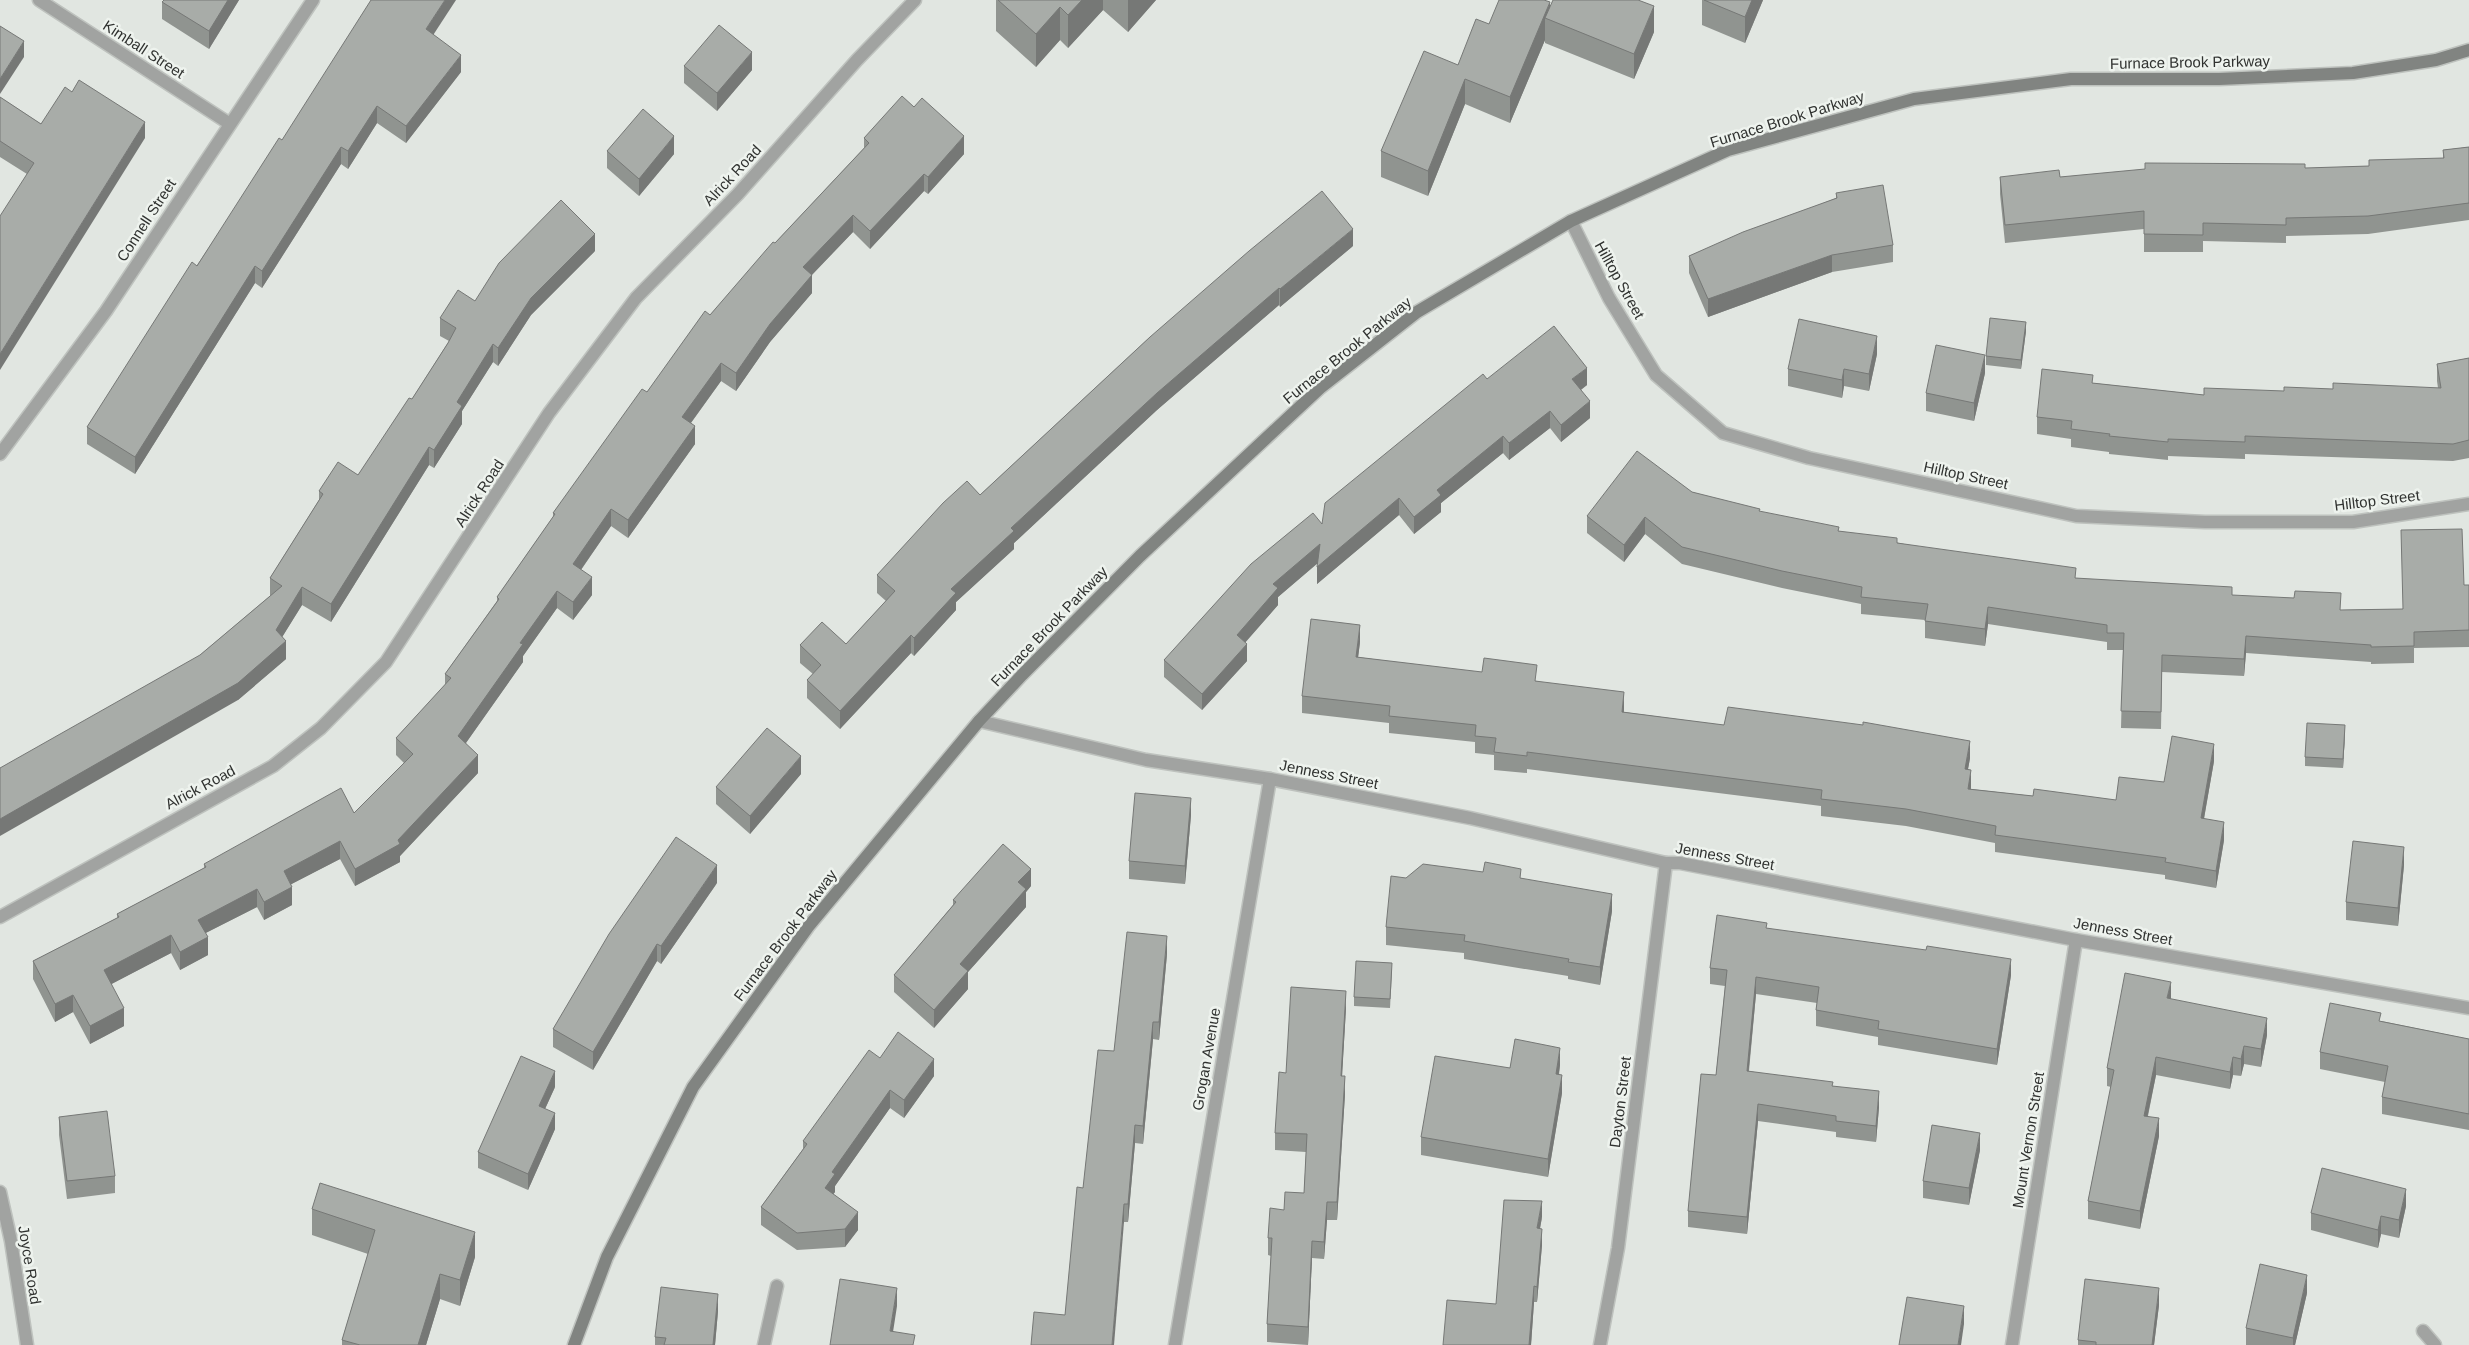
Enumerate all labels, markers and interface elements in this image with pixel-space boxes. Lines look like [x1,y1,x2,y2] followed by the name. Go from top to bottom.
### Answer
[100,16,188,82] street label: Kimball Street
[2110,52,2271,72] street label: Furnace Brook Parkway
[1708,87,1866,151] street label: Furnace Brook Parkway
[700,141,764,209] street label: Alrick Road
[113,175,179,264] street label: Connell Street
[1592,238,1649,322] street label: Hilltop Street
[1279,293,1415,407] street label: Furnace Brook Parkway
[451,456,507,530] street label: Alrick Road
[1922,458,2011,492] street label: Hilltop Street
[2333,486,2421,514] street label: Hilltop Street
[987,562,1111,689] street label: Furnace Brook Parkway
[1278,756,1381,792] street label: Jenness Street
[162,761,238,813] street label: Alrick Road
[1674,839,1777,873] street label: Jenness Street
[730,866,840,1004] street label: Furnace Brook Parkway
[2072,914,2175,948] street label: Jenness Street
[1189,1006,1223,1112] street label: Grogan Avenue
[1606,1055,1634,1149] street label: Dayton Street
[2009,1070,2047,1209] street label: Mount Vernon Street
[15,1225,45,1305] street label: Joyce Road

